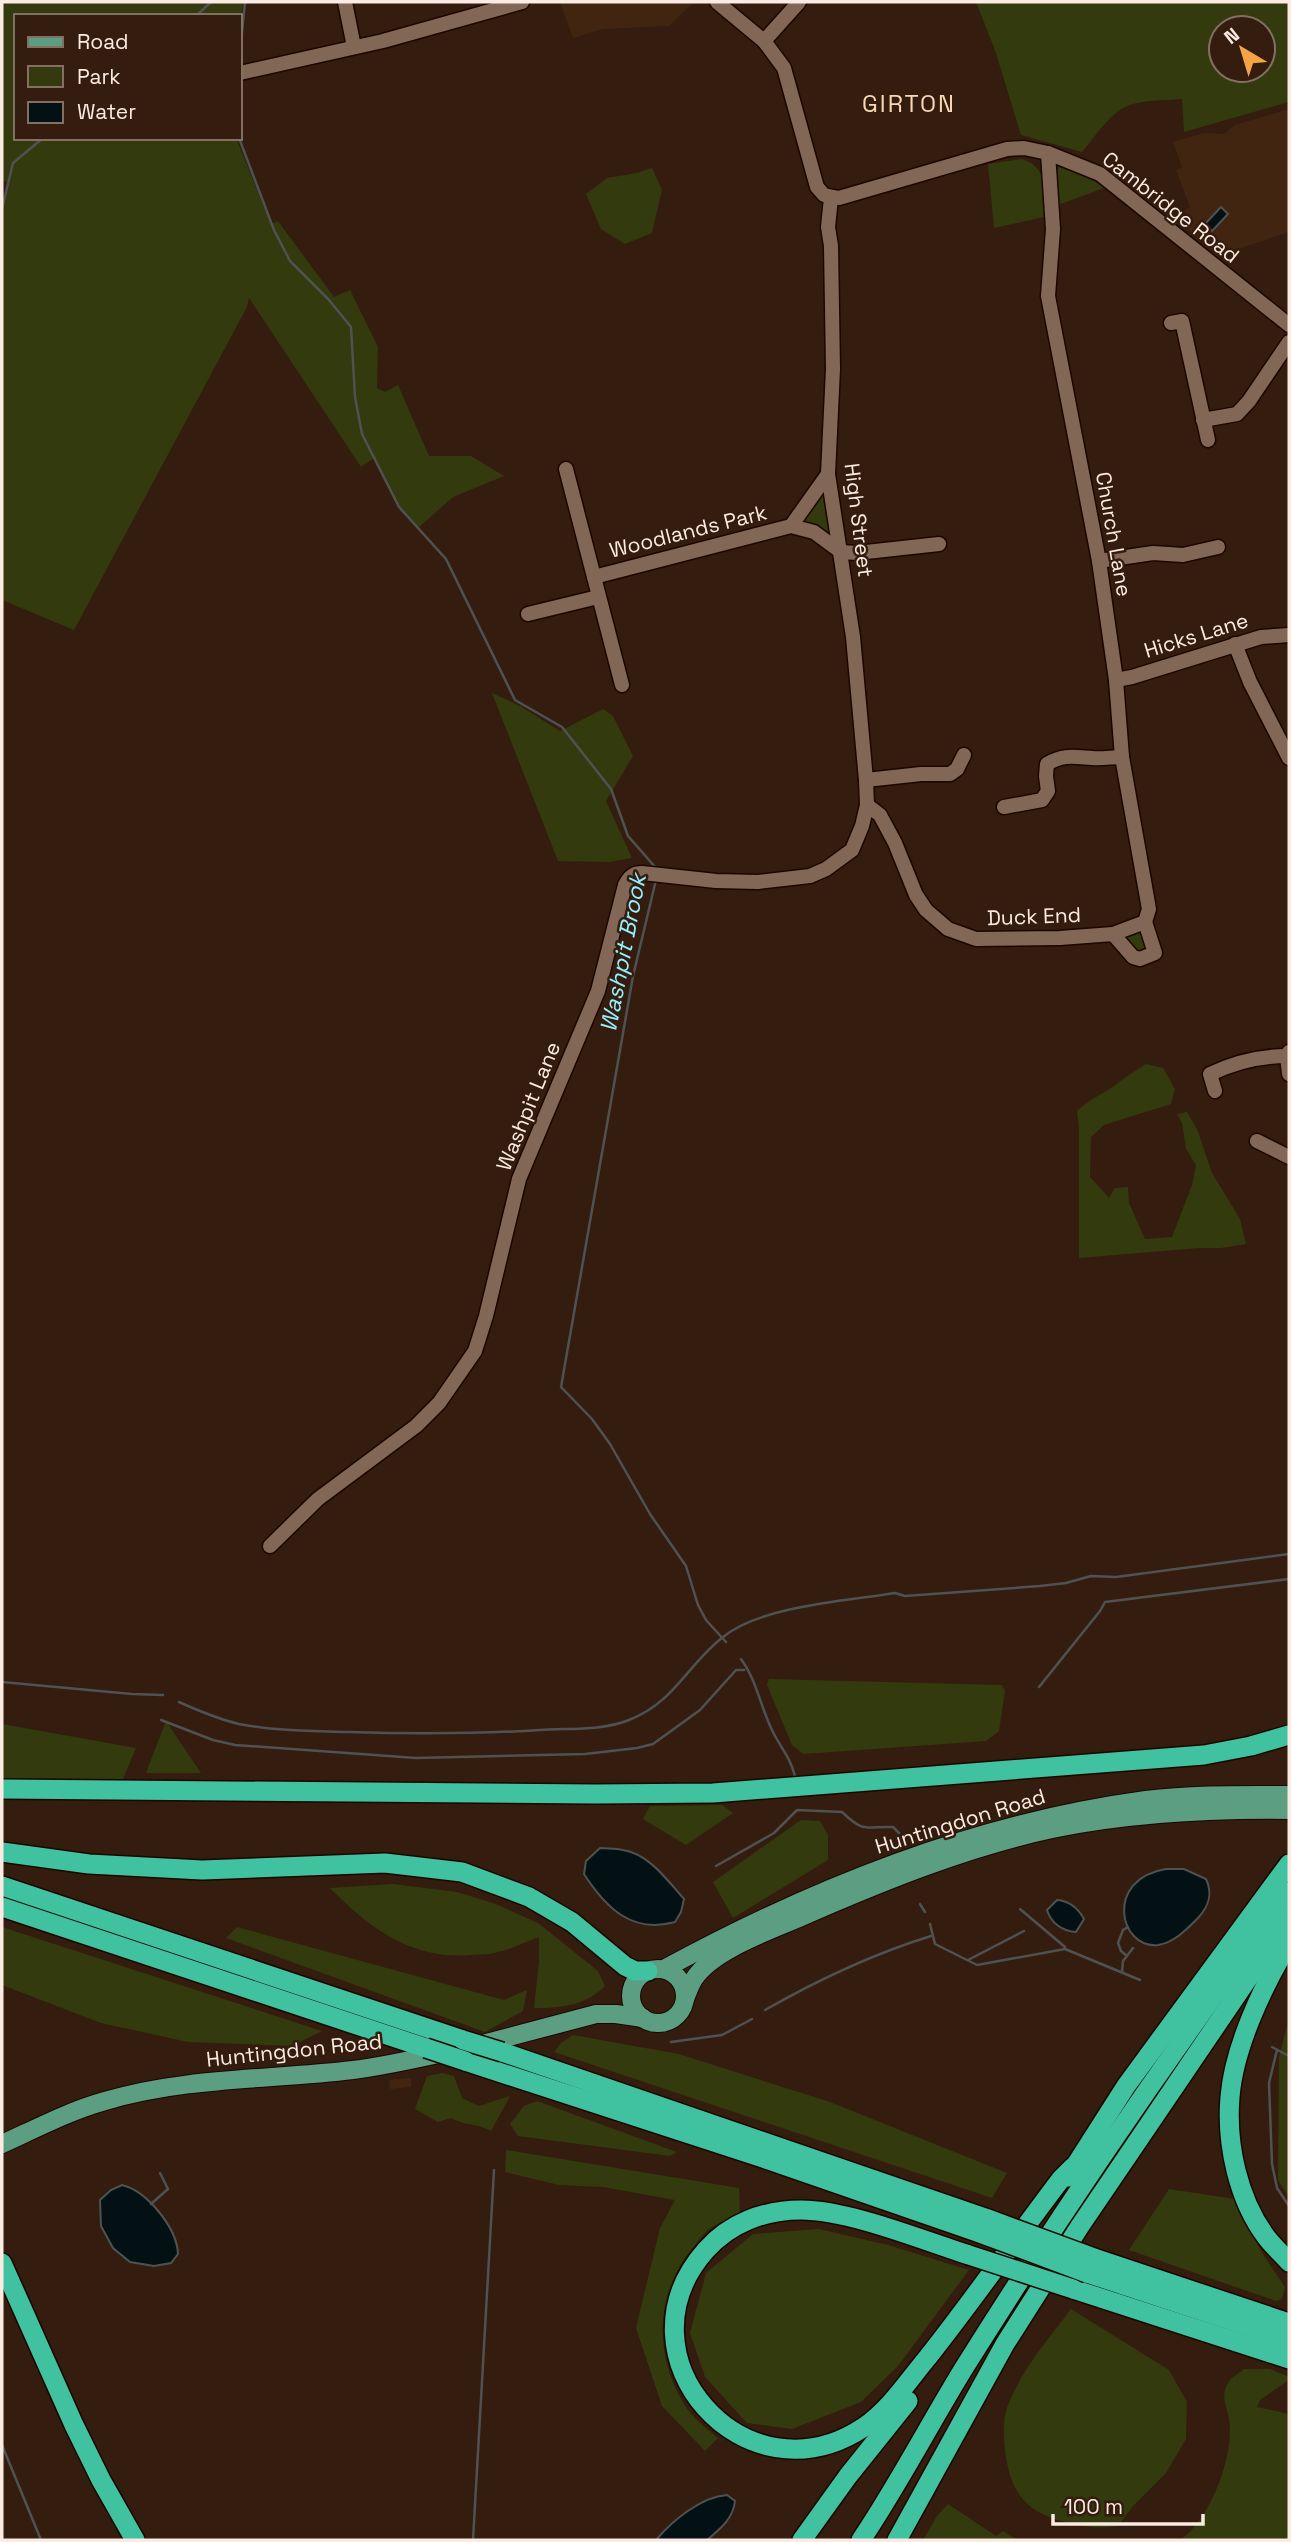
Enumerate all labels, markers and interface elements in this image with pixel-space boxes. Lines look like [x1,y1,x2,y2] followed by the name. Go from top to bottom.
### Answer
[14,14,242,140] legend
[1207,14,1277,84] north arrow
[1219,22,1245,50] text: N
[77,28,129,55] text: Road
[77,63,121,90] text: Park
[862,88,956,119] district label: GIRTON
[77,98,136,125] text: Water
[1097,145,1245,269] street label: Cambridge Road
[839,461,879,579] street label: High Street
[1090,469,1138,599] street label: Church Lane
[606,498,770,564] street label: Woodlands Park
[1140,606,1252,664] street label: Hicks Lane
[593,869,654,1035] water label: Washpit Brook
[986,901,1082,931] street label: Duck End
[490,1038,566,1174] street label: Washpit Lane
[872,1782,1048,1860] street label: Huntingdon Road
[205,2027,383,2073] street label: Huntingdon Road
[1053,2482,1204,2526] scale bar
[1064,2493,1123,2520] text: 100 m

